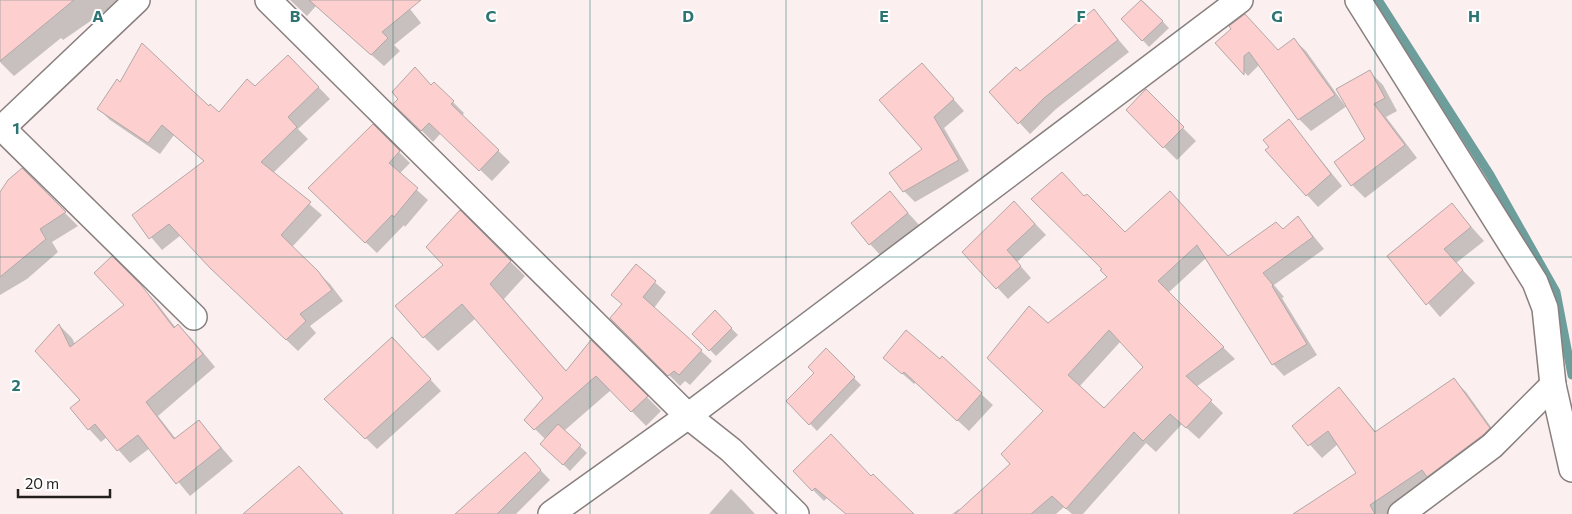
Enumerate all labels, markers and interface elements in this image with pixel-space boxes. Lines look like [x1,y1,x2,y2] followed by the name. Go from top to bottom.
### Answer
[92,6,104,25] text: A
[290,6,301,25] text: B
[486,6,497,25] text: C
[682,6,694,25] text: D
[879,6,889,25] text: E
[1076,6,1086,25] text: F
[1271,6,1283,25] text: G
[1468,6,1480,25] text: H
[12,118,20,137] text: 1
[11,375,21,394] text: 2
[18,466,110,498] scale bar
[25,474,59,492] text: 20 m

